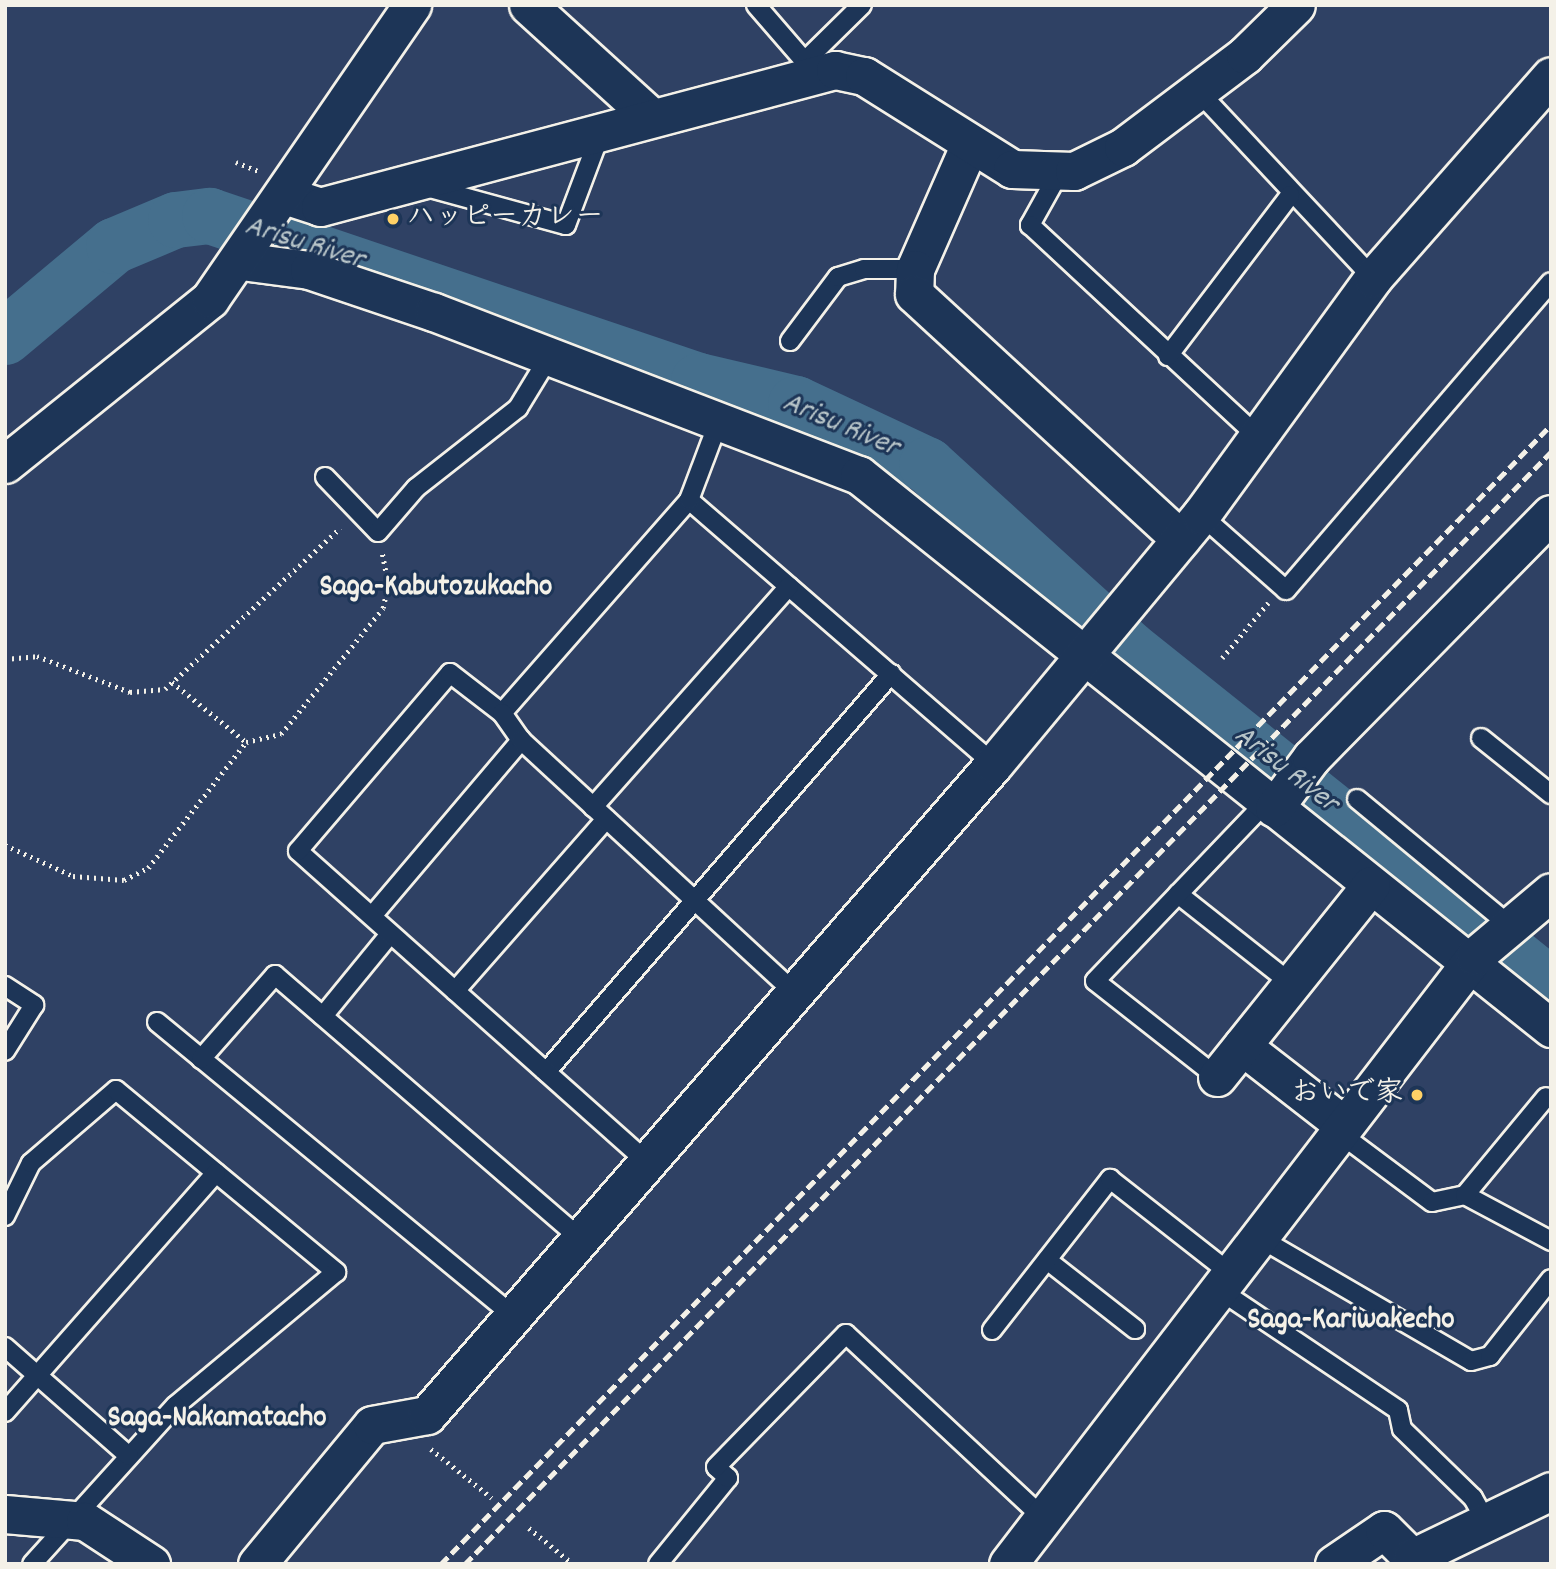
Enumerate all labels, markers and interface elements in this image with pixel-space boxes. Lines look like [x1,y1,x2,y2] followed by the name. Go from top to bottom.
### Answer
[407,202,603,236] place label: ハッピーカレー
[240,210,368,280] water label: Arisu River
[385,211,401,227] marker: ハッピーカレー
[777,387,903,467] water label: Arisu River
[320,571,552,607] district label: Saga-Kabutozukacho
[1226,719,1344,823] water label: Arisu River
[1291,1078,1403,1112] place label: おいで家
[1409,1087,1425,1103] marker: おいで家
[1247,1304,1455,1340] district label: Saga-Kariwakecho
[108,1402,326,1438] district label: Saga-Nakamatacho

